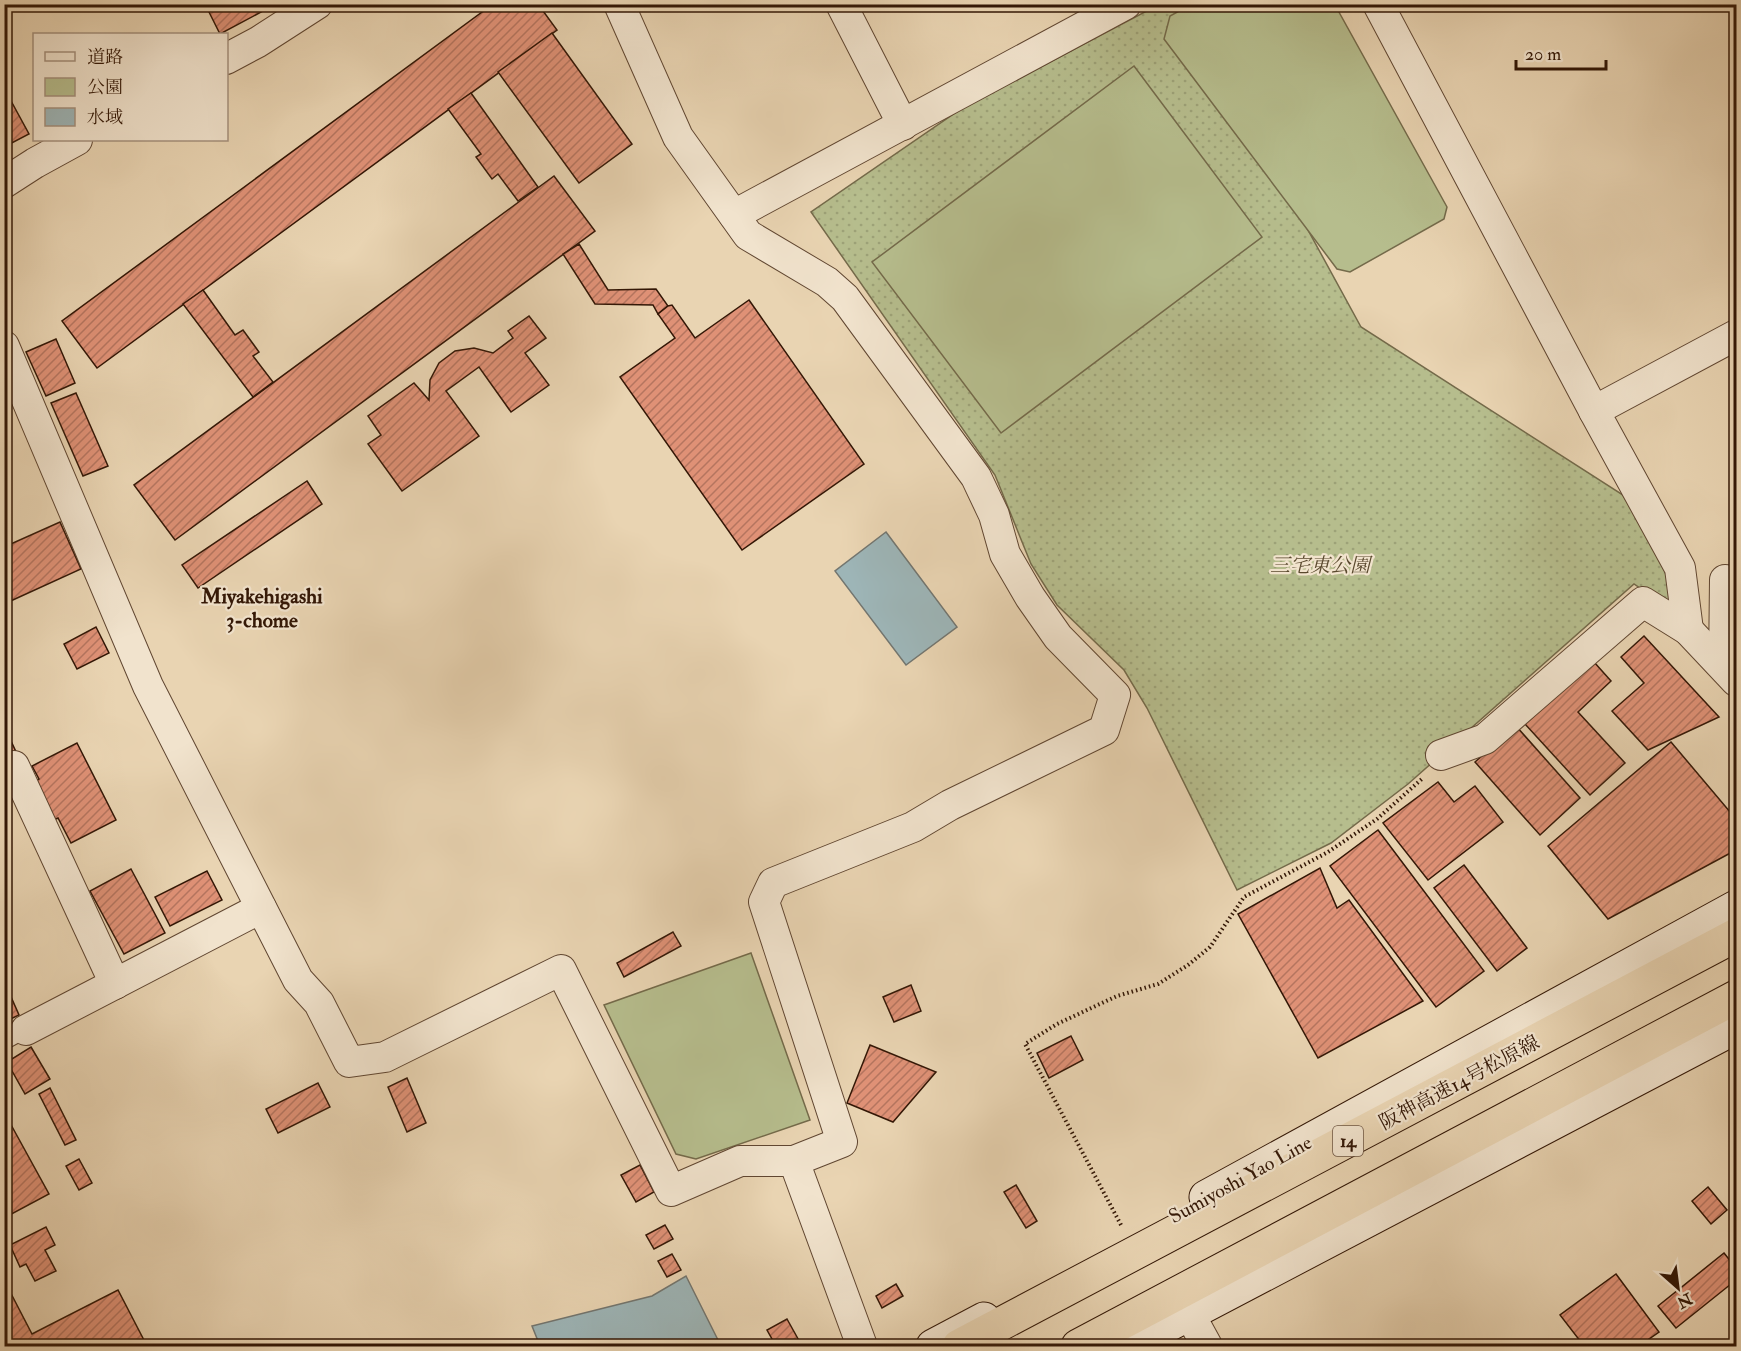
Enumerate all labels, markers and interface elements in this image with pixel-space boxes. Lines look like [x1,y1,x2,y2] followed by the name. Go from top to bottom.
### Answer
[33,33,228,141] legend
[1516,33,1606,71] scale bar
[1525,43,1561,66] text: 20 m
[87,46,123,69] text: 道路
[87,76,123,99] text: 公園
[87,106,123,129] text: 水域
[1270,553,1373,578] park label: 三宅東公園
[200,583,323,634] district label: Miyakehigashi 3-chome
[1375,1030,1544,1135] street label: 阪神高速14号松原線
[1333,1126,1363,1156] road number: 14
[1164,1130,1316,1229] street label: Sumiyoshi Yao Line
[1648,1258,1708,1318] north arrow
[1673,1288,1696,1313] text: N

